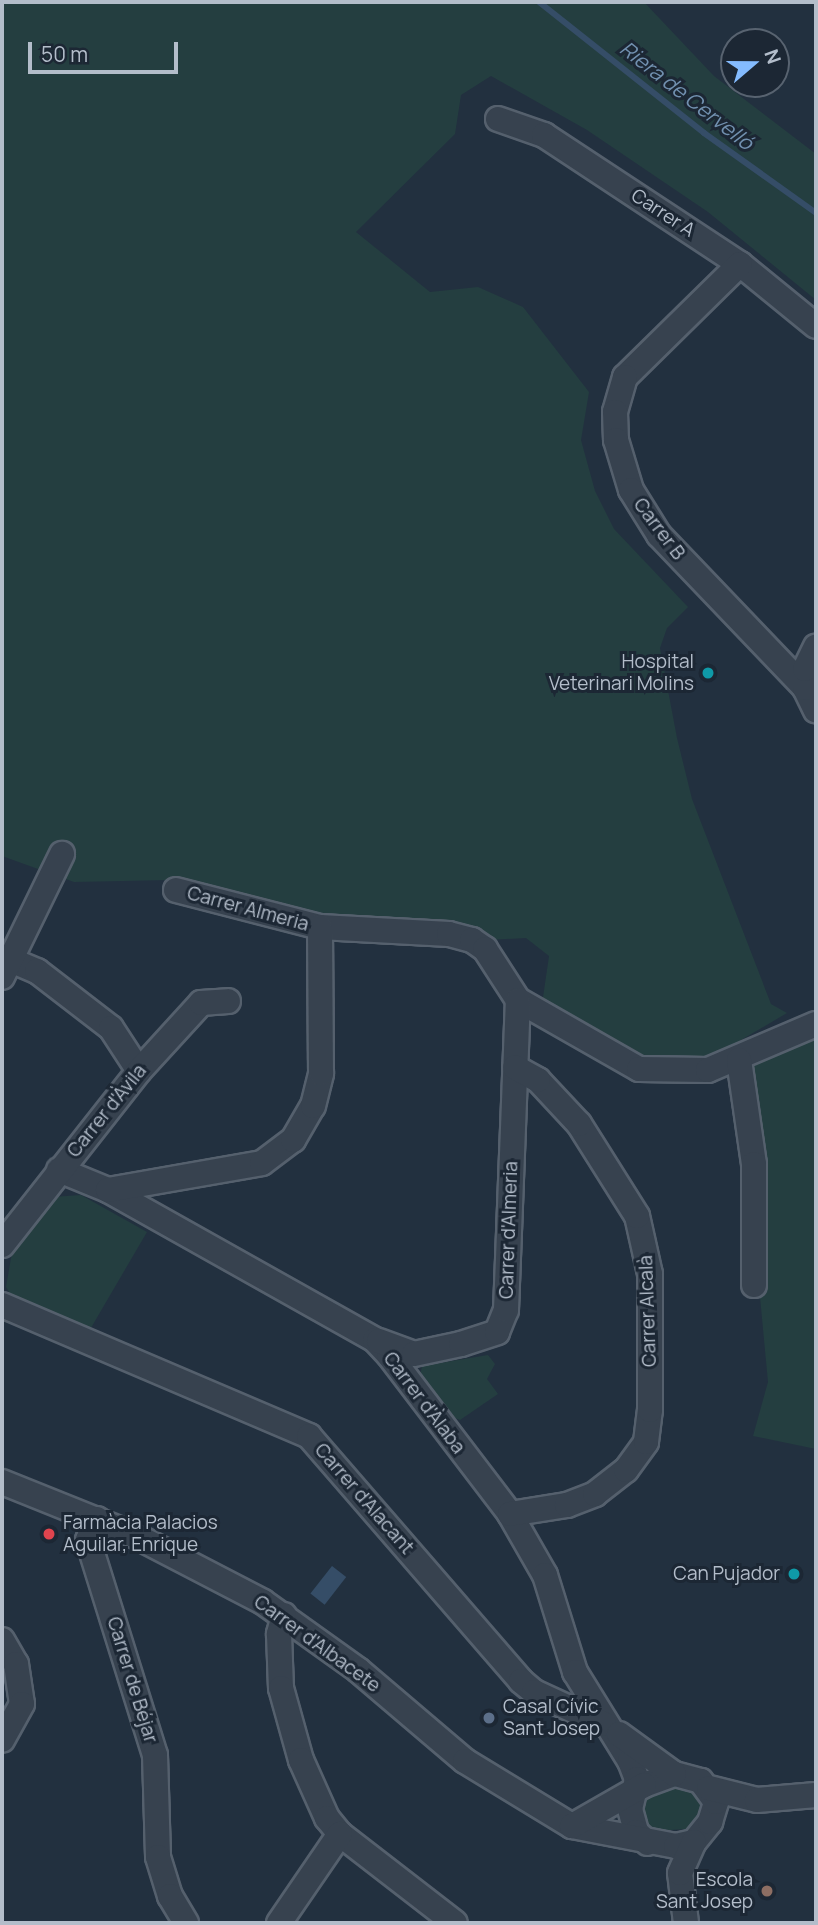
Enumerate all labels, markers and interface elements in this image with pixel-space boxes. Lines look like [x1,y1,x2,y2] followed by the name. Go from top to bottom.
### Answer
[32,28,182,72] scale bar
[720,28,790,98] north arrow
[615,35,759,155] water label: Riera de Cervelló
[41,40,88,68] text: 50 m
[758,46,787,67] text: N
[627,184,699,242] street label: Carrer A
[629,494,689,564] street label: Carrer B
[549,651,694,695] place label: Hospital Veterinari Molins
[700,665,716,681] marker: Hospital Veterinari Molins
[185,882,311,936] street label: Carrer Almeria
[63,1060,151,1162] street label: Carrer d'Àvila
[495,1161,523,1299] street label: Carrer d'Almeria
[635,1255,661,1367] street label: Carrer Alcalà
[378,1348,470,1458] street label: Carrer d'Àlaba
[310,1439,418,1559] street label: Carrer d'Alacant
[63,1512,218,1556] place label: Farmàcia Palacios Aguilar, Enrique
[41,1526,57,1542] marker: Farmàcia Palacios Aguilar, Enrique
[673,1563,780,1585] place label: Can Pujador
[786,1566,802,1582] marker: Can Pujador
[249,1591,385,1697] street label: Carrer d'Albacete
[102,1614,162,1746] street label: Carrer de Béjar
[503,1696,600,1740] place label: Casal Cívic Sant Josep
[481,1710,497,1726] marker: Casal Cívic Sant Josep
[656,1869,753,1913] place label: Escola Sant Josep
[759,1883,775,1899] marker: Escola Sant Josep

